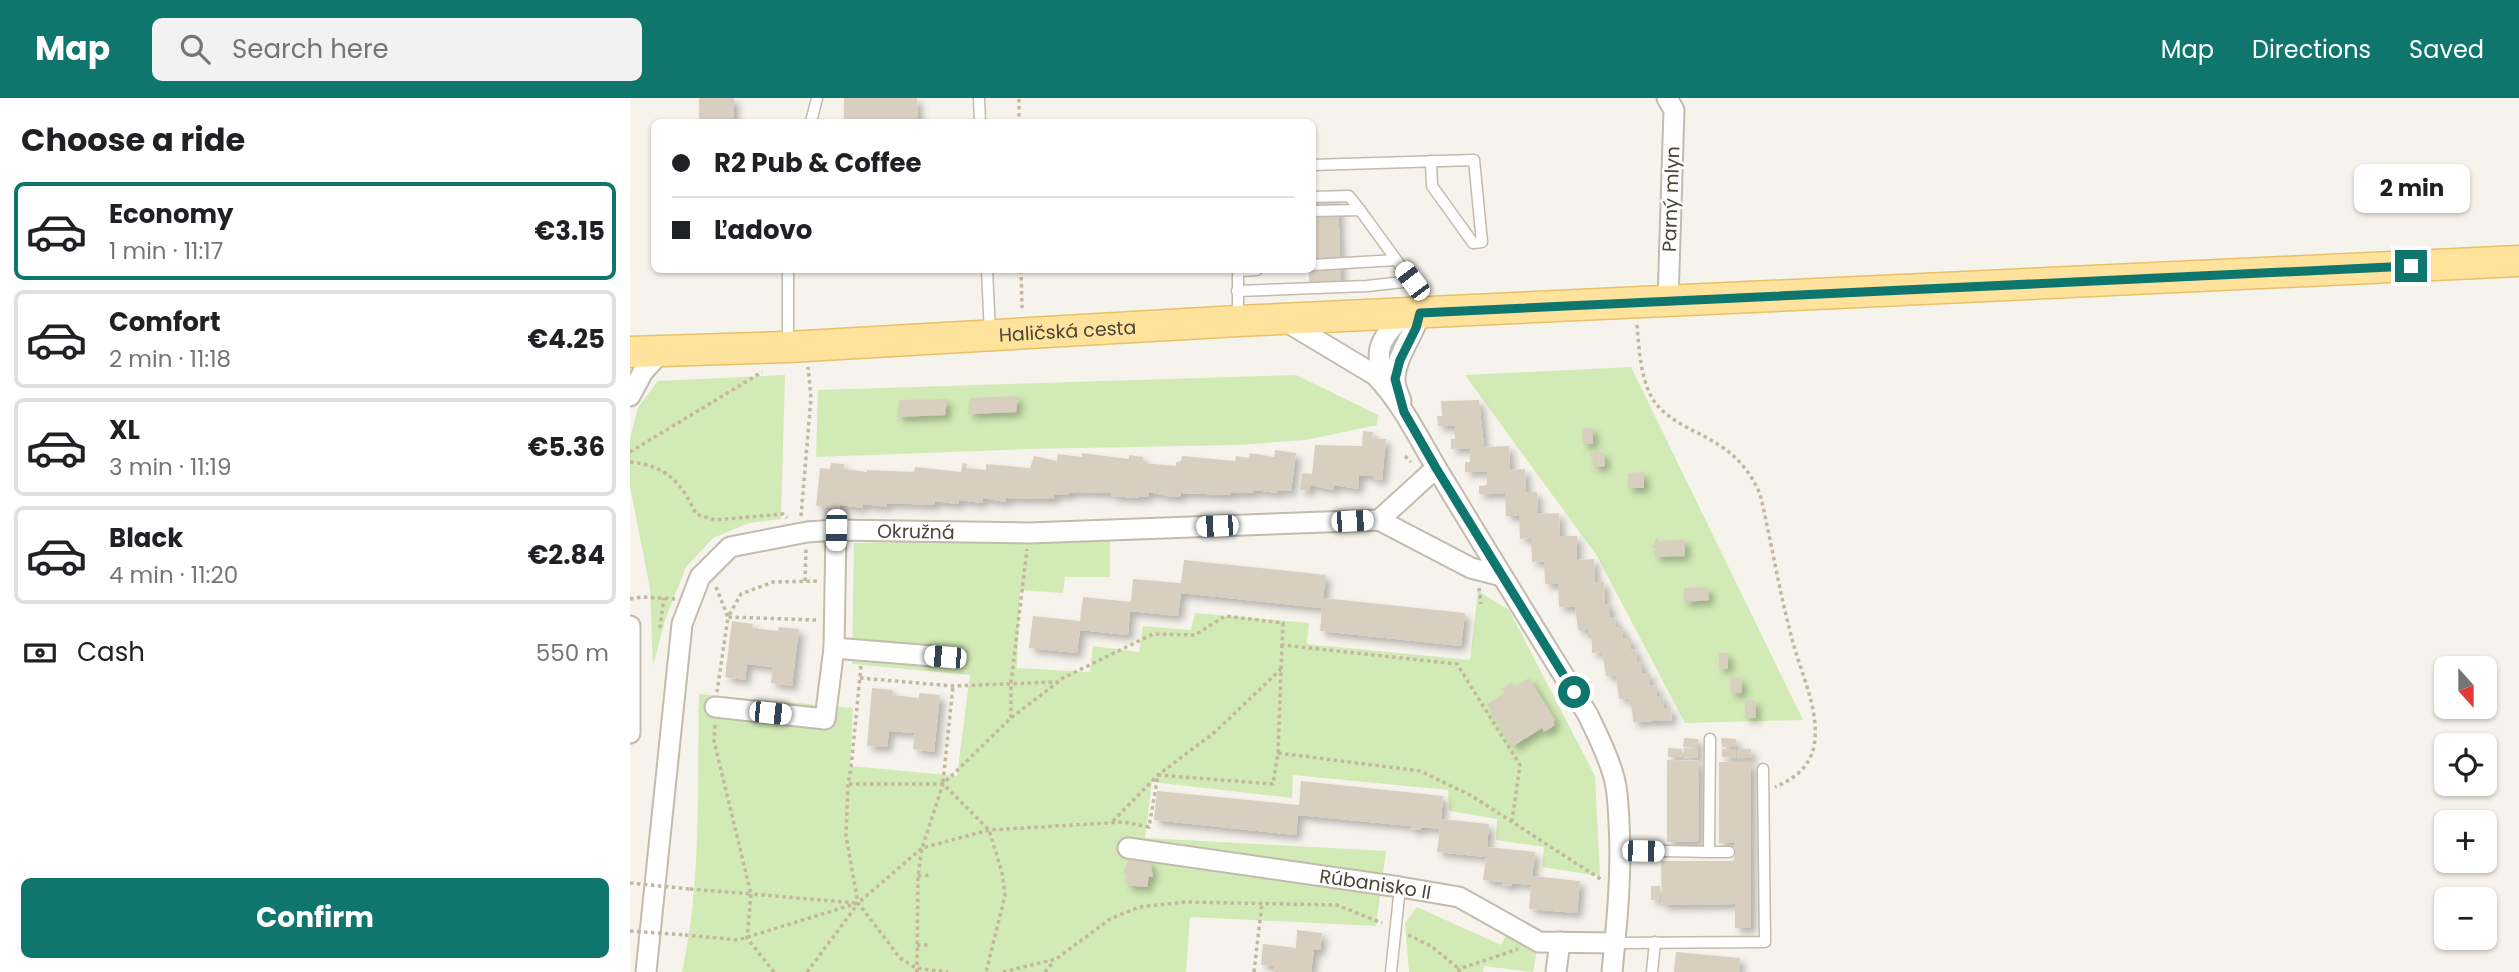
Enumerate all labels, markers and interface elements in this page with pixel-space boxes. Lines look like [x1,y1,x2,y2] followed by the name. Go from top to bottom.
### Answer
[152,18,642,81] search box
[35,25,110,72] text: Map
[176,30,214,68] icon: search
[232,31,389,67] text: Search here
[2161,33,2214,66] text: Map
[2252,33,2371,66] text: Directions
[2409,33,2484,66] text: Saved
[21,117,245,162] text: Choose a ride
[714,145,922,181] text: R2 Pub & Coffee
[1656,146,1686,252] street label: Parný mlyn
[2353,164,2469,214] callout: 2 min
[2380,172,2444,204] text: 2 min
[109,196,233,232] text: Economy
[25,200,88,263] icon: car
[714,212,812,248] text: Ľadovo
[535,213,605,249] text: €3.15
[109,235,223,267] text: 1 min · 11:17
[2395,250,2427,282] route end
[1391,258,1434,304] car
[109,304,221,340] text: Comfort
[25,308,88,371] icon: car
[998,313,1137,348] street label: Haličská cesta
[528,321,605,357] text: €4.25
[109,343,231,375] text: 2 min · 11:18
[109,412,140,448] text: XL
[25,416,88,479] icon: car
[528,429,605,465] text: €5.36
[109,451,231,483] text: 3 min · 11:19
[826,509,847,551] car
[1331,509,1374,533] car
[1196,515,1239,537] car
[877,517,955,545] street label: Okružná
[109,520,183,556] text: Black
[25,524,88,587] icon: car
[528,537,605,573] text: €2.84
[109,559,238,591] text: 4 min · 11:20
[21,634,59,672] icon: cash
[77,634,145,670] text: Cash
[536,637,609,669] text: 550 m
[924,645,967,669] car
[2434,656,2497,719] north arrow
[2434,656,2497,950] map controls
[1558,676,1590,708] route start
[749,700,792,726] car
[2434,733,2497,796] button: locate
[2434,810,2497,873] button: +
[1622,840,1665,862] car
[1318,862,1433,906] street label: Rúbanisko II
[21,878,609,958] button: Confirm
[2434,887,2497,950] button: −

